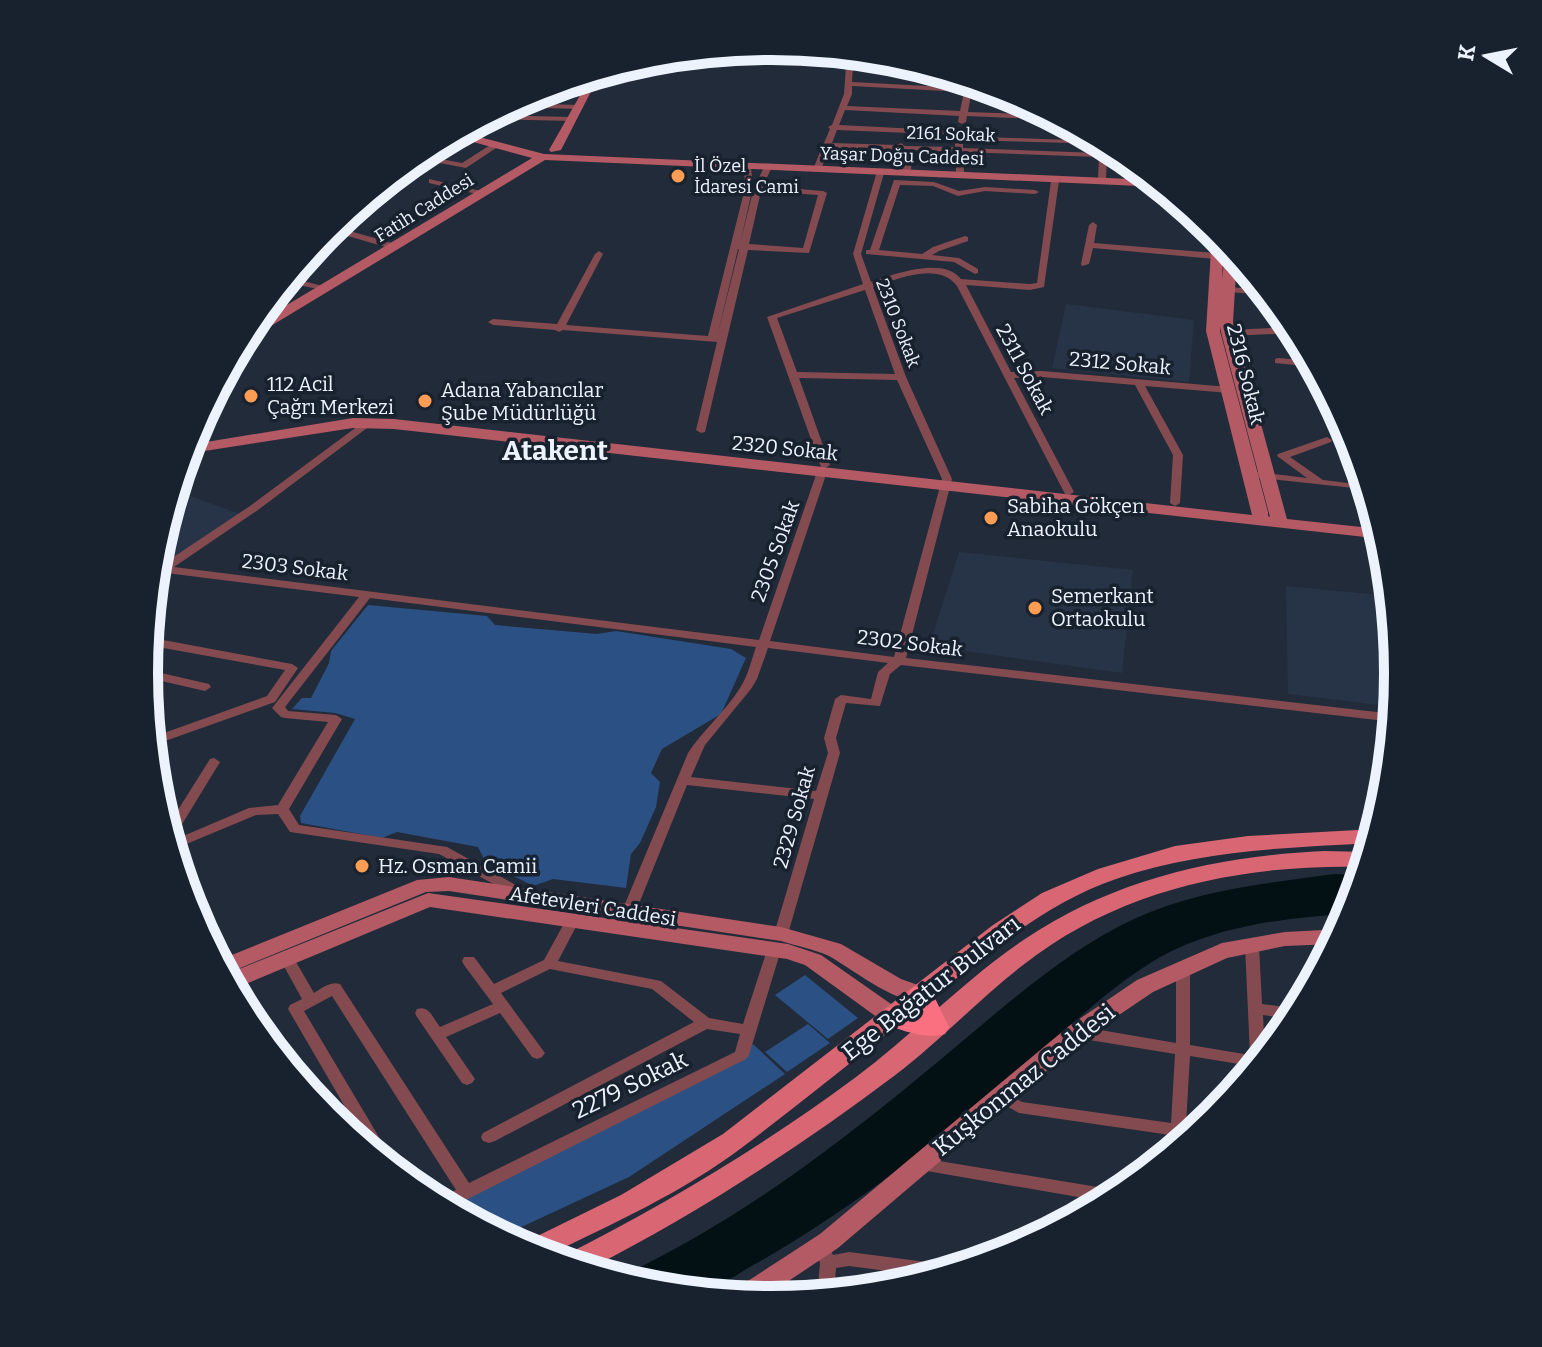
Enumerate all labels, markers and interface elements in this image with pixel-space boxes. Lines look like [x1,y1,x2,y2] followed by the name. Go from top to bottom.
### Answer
[1446,16,1526,96] north arrow
[1452,42,1481,63] text: K
[906,121,997,147] street label: 2161 Sokak
[820,142,984,170] street label: Yaşar Doğu Caddesi
[694,155,799,198] place label: İl Özel İdaresi Cami
[669,167,687,185] marker: İl Özel İdaresi Cami
[371,169,477,247] street label: Fatih Caddesi
[871,276,925,371] street label: 2310 Sokak
[991,320,1059,419] street label: 2311 Sokak
[1222,321,1270,427] street label: 2316 Sokak
[1068,347,1172,379] street label: 2312 Sokak
[267,372,394,419] place label: 112 Acil Çağrı Merkezi
[441,378,603,425] place label: Adana Yabancılar Şube Müdürlüğü
[242,387,260,405] marker: 112 Acil Çağrı Merkezi
[416,392,434,410] marker: Adana Yabancılar Şube Müdürlüğü
[731,431,840,466] street label: 2320 Sokak
[502,434,608,467] district label: Atakent
[1007,494,1145,541] place label: Sabiha Gökçen Anaokulu
[746,496,805,605] street label: 2305 Sokak
[982,509,1000,527] marker: Sabiha Gökçen Anaokulu
[241,549,350,585] street label: 2303 Sokak
[1051,584,1154,631] place label: Semerkant Ortaokulu
[1026,599,1044,617] marker: Semerkant Ortaokulu
[856,625,965,661] street label: 2302 Sokak
[768,763,820,871] street label: 2329 Sokak
[378,854,537,878] place label: Hz. Osman Camii
[353,857,371,875] marker: Hz. Osman Camii
[508,881,678,931] street label: Afetevleri Caddesi
[837,910,1025,1066] street label: Ege Bağatur Bulvarı
[928,998,1120,1162] street label: Kuşkonmaz Caddesi
[568,1045,692,1125] street label: 2279 Sokak

